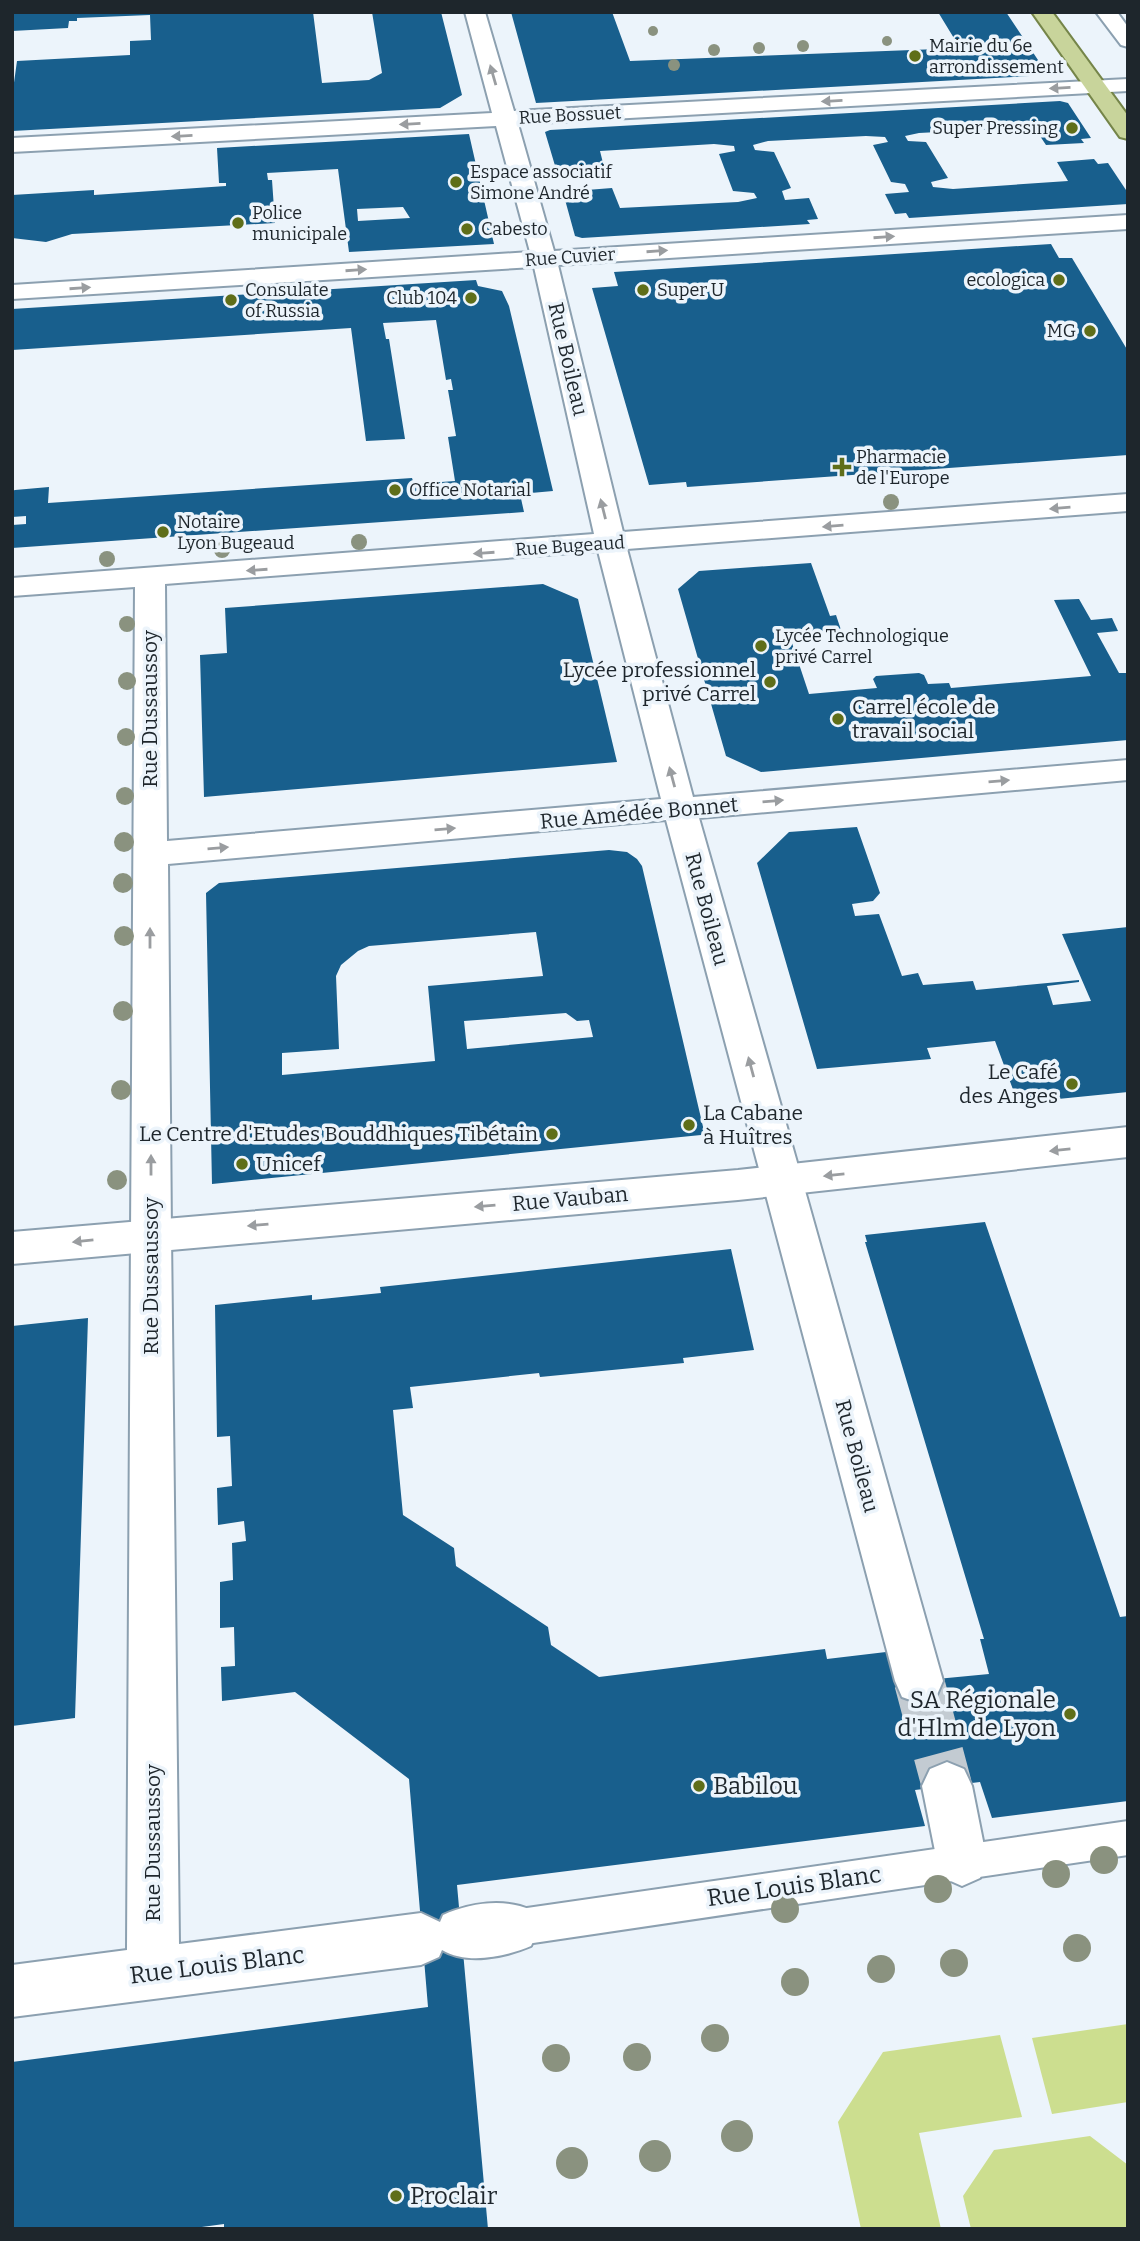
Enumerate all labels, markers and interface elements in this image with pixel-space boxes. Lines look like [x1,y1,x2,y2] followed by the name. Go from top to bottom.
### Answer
[929,35,1064,78] place label: Mairie du 6e arrondissement
[907,48,923,64] marker: Mairie du 6e arrondissement
[487,64,497,85] one-way arrow
[1048,83,1070,94] one-way arrow
[821,95,843,106] one-way arrow
[518,101,622,129] street label: Rue Bossuet
[932,117,1058,139] place label: Super Pressing
[398,119,420,130] one-way arrow
[1064,120,1080,136] marker: Super Pressing
[171,131,193,142] one-way arrow
[470,161,614,204] place label: Espace associatif Simone André
[448,174,464,190] marker: Espace associatif Simone André
[252,202,347,245] place label: Police municipale
[230,215,246,231] marker: Police municipale
[481,218,548,240] place label: Cabesto
[459,221,475,237] marker: Cabesto
[873,231,895,242] one-way arrow
[524,243,616,271] street label: Rue Cuvier
[646,246,668,257] one-way arrow
[346,265,368,276] one-way arrow
[966,269,1045,291] place label: ecologica
[1051,272,1067,288] marker: ecologica
[245,279,329,322] place label: Consulate of Russia
[657,279,724,301] place label: Super U
[70,282,92,293] one-way arrow
[635,282,651,298] marker: Super U
[386,287,457,309] place label: Club 104
[463,290,479,306] marker: Club 104
[223,292,239,308] marker: Consulate of Russia
[542,300,594,418] street label: Rue Boileau
[1047,320,1076,342] place label: MG
[1082,323,1098,339] marker: MG
[856,446,950,489] place label: Pharmacie de l'Europe
[834,459,850,475] marker: Pharmacie de l'Europe
[409,479,531,501] place label: Office Notarial
[387,482,403,498] marker: Office Notarial
[597,498,608,520] one-way arrow
[1048,503,1070,514] one-way arrow
[177,511,295,554] place label: Notaire Lyon Bugeaud
[822,520,844,531] one-way arrow
[155,524,171,540] marker: Notaire Lyon Bugeaud
[514,531,626,561] street label: Rue Bugeaud
[473,548,495,559] one-way arrow
[246,565,268,576] one-way arrow
[775,625,949,668] place label: Lycée Technologique privé Carrel
[137,629,163,788] street label: Rue Dussaussoy
[753,638,769,654] marker: Lycée Technologique privé Carrel
[563,657,756,707] place label: Lycée professionnel privé Carrel
[762,674,778,690] marker: Lycée professionnel privé Carrel
[852,694,996,744] place label: Carrel école de travail social
[830,711,846,727] marker: Carrel école de travail social
[666,766,676,787] one-way arrow
[988,775,1010,786] one-way arrow
[539,791,740,835] street label: Rue Amédée Bonnet
[762,795,784,806] one-way arrow
[434,823,456,834] one-way arrow
[207,842,229,853] one-way arrow
[679,850,735,968] street label: Rue Boileau
[144,927,156,949] one-way arrow
[745,1056,756,1078] one-way arrow
[959,1059,1058,1109] place label: Le Café des Anges
[1064,1076,1080,1092] marker: Le Café des Anges
[703,1100,803,1150] place label: La Cabane à Huîtres
[681,1117,697,1133] marker: La Cabane à Huîtres
[139,1121,538,1147] place label: Le Centre d'Etudes Bouddhiques Tibétain
[544,1126,560,1142] marker: Le Centre d'Etudes Bouddhiques Tibétain
[1049,1145,1071,1156] one-way arrow
[256,1151,322,1177] place label: Unicef
[145,1154,157,1176] one-way arrow
[234,1156,250,1172] marker: Unicef
[823,1170,845,1181] one-way arrow
[511,1181,629,1217] street label: Rue Vauban
[138,1196,164,1355] street label: Rue Dussaussoy
[474,1201,496,1212] one-way arrow
[247,1220,269,1231] one-way arrow
[72,1235,94,1246] one-way arrow
[829,1397,885,1515] street label: Rue Boileau
[898,1686,1056,1742] place label: SA Régionale d'Hlm de Lyon
[1062,1706,1078,1722] marker: SA Régionale d'Hlm de Lyon
[140,1763,166,1922] street label: Rue Dussaussoy
[713,1772,798,1800] place label: Babilou
[691,1778,707,1794] marker: Babilou
[705,1860,883,1912] street label: Rue Louis Blanc
[128,1940,306,1990] street label: Rue Louis Blanc
[410,2182,498,2210] place label: Proclair
[388,2188,404,2204] marker: Proclair

